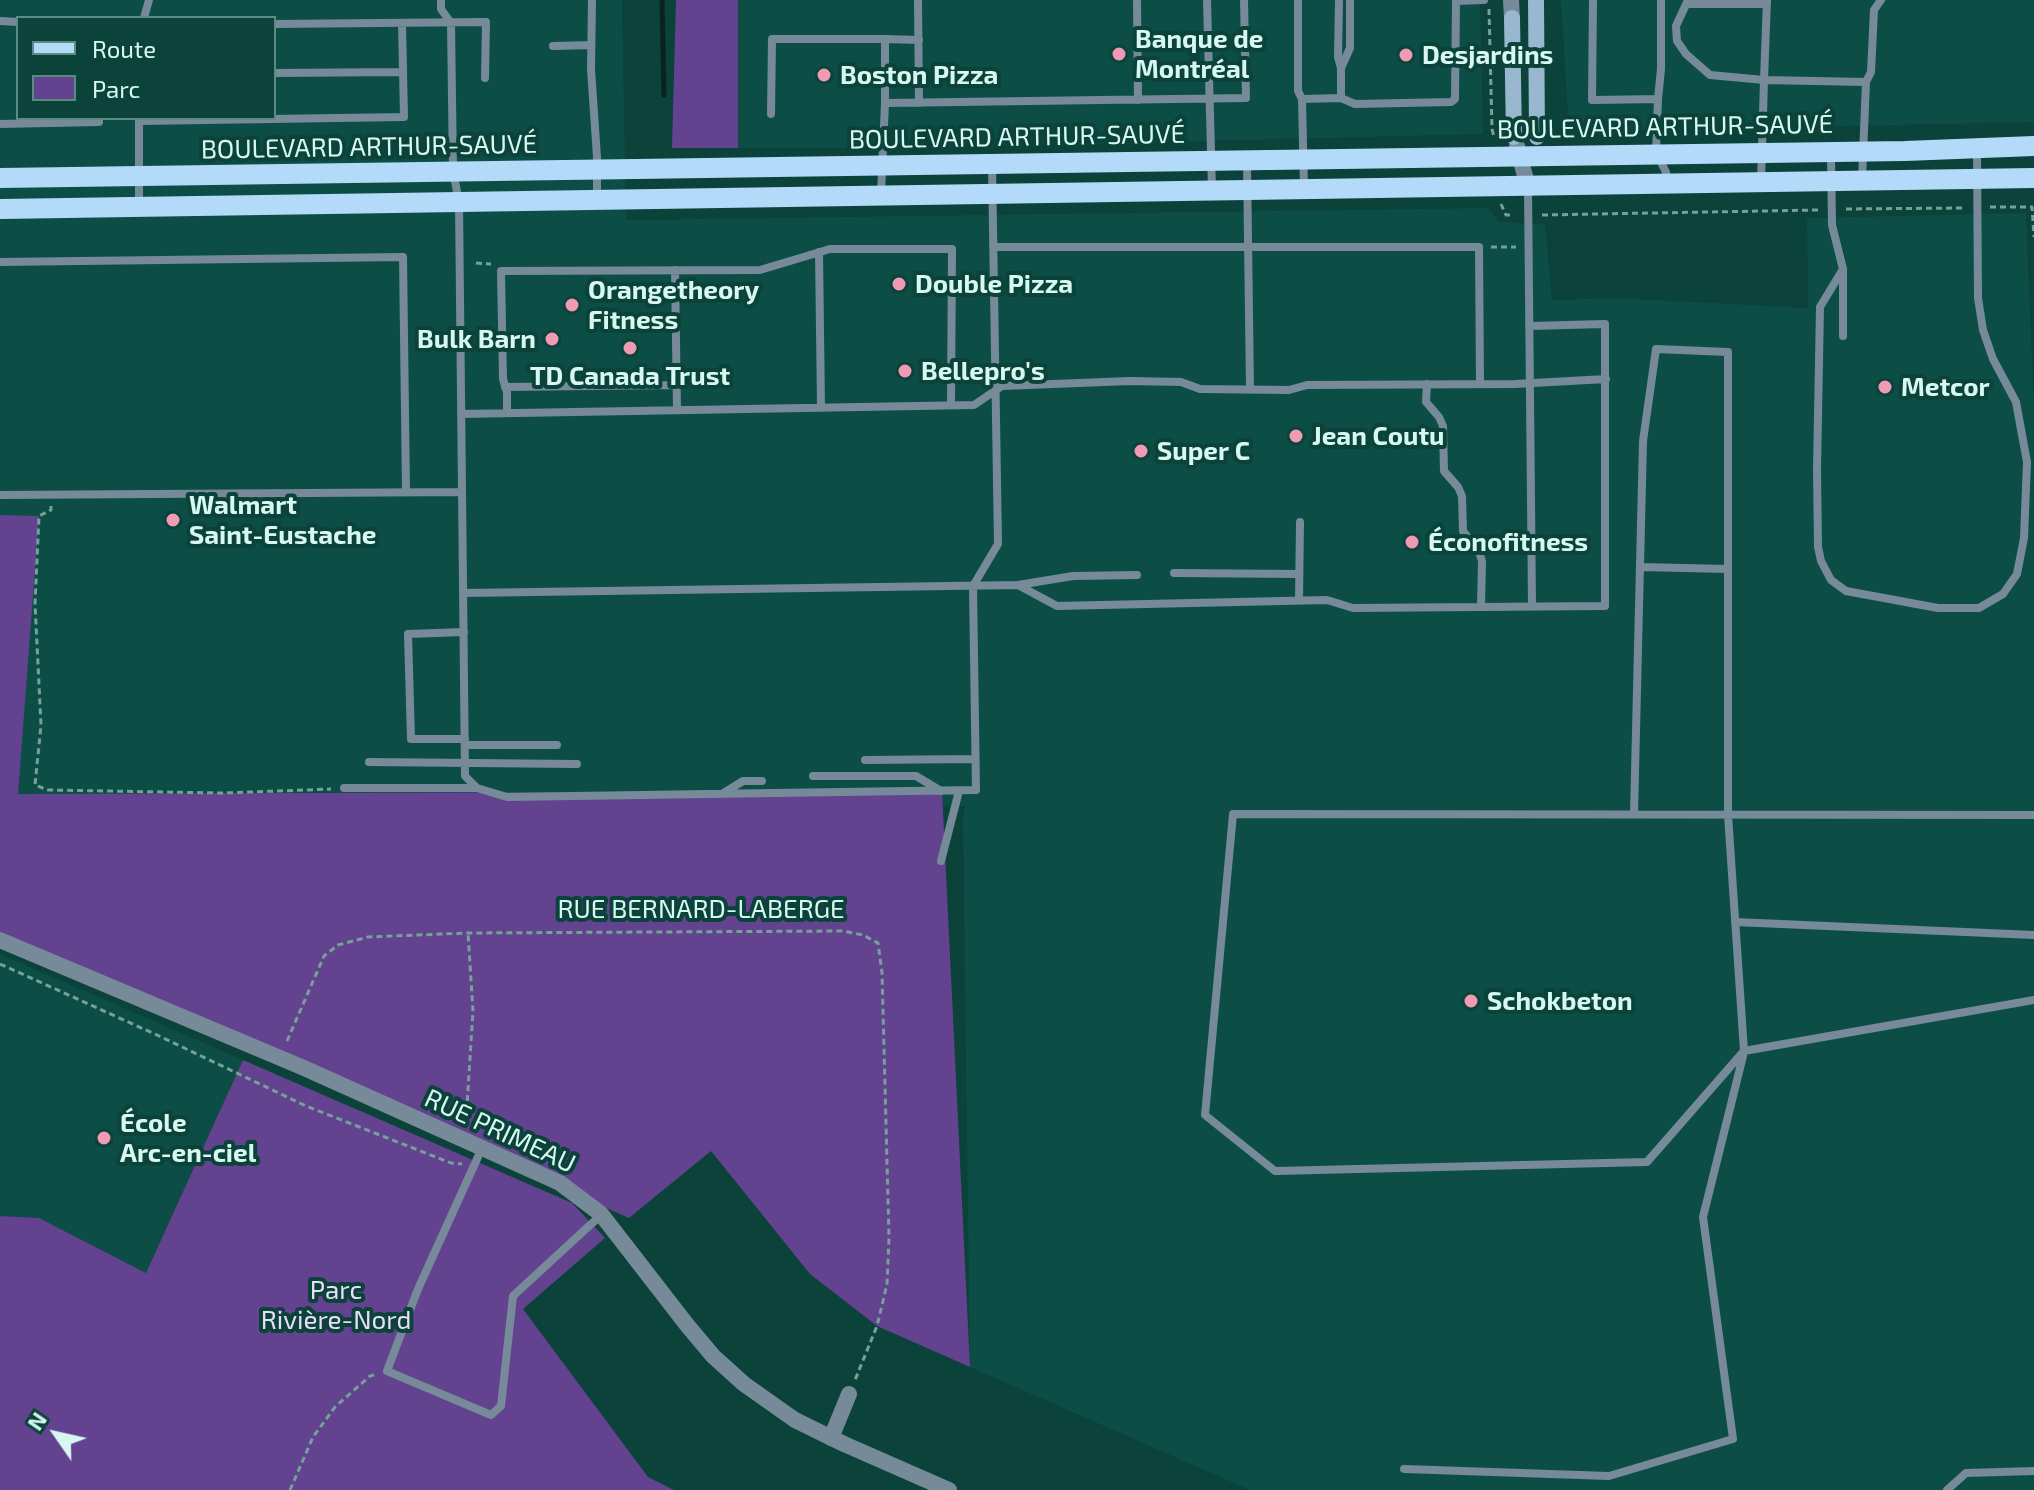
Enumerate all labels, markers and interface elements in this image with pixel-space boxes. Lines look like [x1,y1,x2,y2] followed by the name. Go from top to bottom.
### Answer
[16,16,276,120] legend
[1135,23,1263,84] place label: Banque de Montréal
[92,34,156,63] text: Route
[1422,39,1553,71] place label: Desjardins
[1110,45,1128,63] marker: Banque de Montréal
[1397,46,1415,64] marker: Desjardins
[840,59,998,91] place label: Boston Pizza
[815,66,833,84] marker: Boston Pizza
[92,74,140,103] text: Parc
[1496,108,1834,146] street label: BOULEVARD ARTHUR-SAUVÉ
[848,118,1186,156] street label: BOULEVARD ARTHUR-SAUVÉ
[200,128,538,166] street label: BOULEVARD ARTHUR-SAUVÉ
[915,268,1073,300] place label: Double Pizza
[588,274,759,336] place label: Orangetheory Fitness
[890,275,908,293] marker: Double Pizza
[563,296,581,314] marker: Orangetheory Fitness
[417,323,536,355] place label: Bulk Barn
[543,330,561,348] marker: Bulk Barn
[621,339,639,357] marker: TD Canada Trust
[921,355,1045,387] place label: Bellepro's
[530,360,730,392] place label: TD Canada Trust
[896,362,914,380] marker: Bellepro's
[1901,371,1990,403] place label: Metcor
[1876,378,1894,396] marker: Metcor
[1312,420,1445,452] place label: Jean Coutu
[1287,427,1305,445] marker: Jean Coutu
[1157,435,1250,467] place label: Super C
[1132,442,1150,460] marker: Super C
[189,489,376,550] place label: Walmart Saint-Eustache
[164,511,182,529] marker: Walmart Saint-Eustache
[1428,526,1588,558] place label: Éconofitness
[1403,533,1421,551] marker: Éconofitness
[557,893,845,925] street label: RUE BERNARD-LABERGE
[1487,985,1633,1017] place label: Schokbeton
[1462,992,1480,1010] marker: Schokbeton
[420,1082,580,1180] street label: RUE PRIMEAU
[120,1107,256,1168] place label: École Arc-en-ciel
[95,1129,113,1147] marker: École Arc-en-ciel
[261,1274,411,1336] park label: Parc Rivière-Nord
[16,1394,96,1474] north arrow
[21,1407,51,1434] text: N

